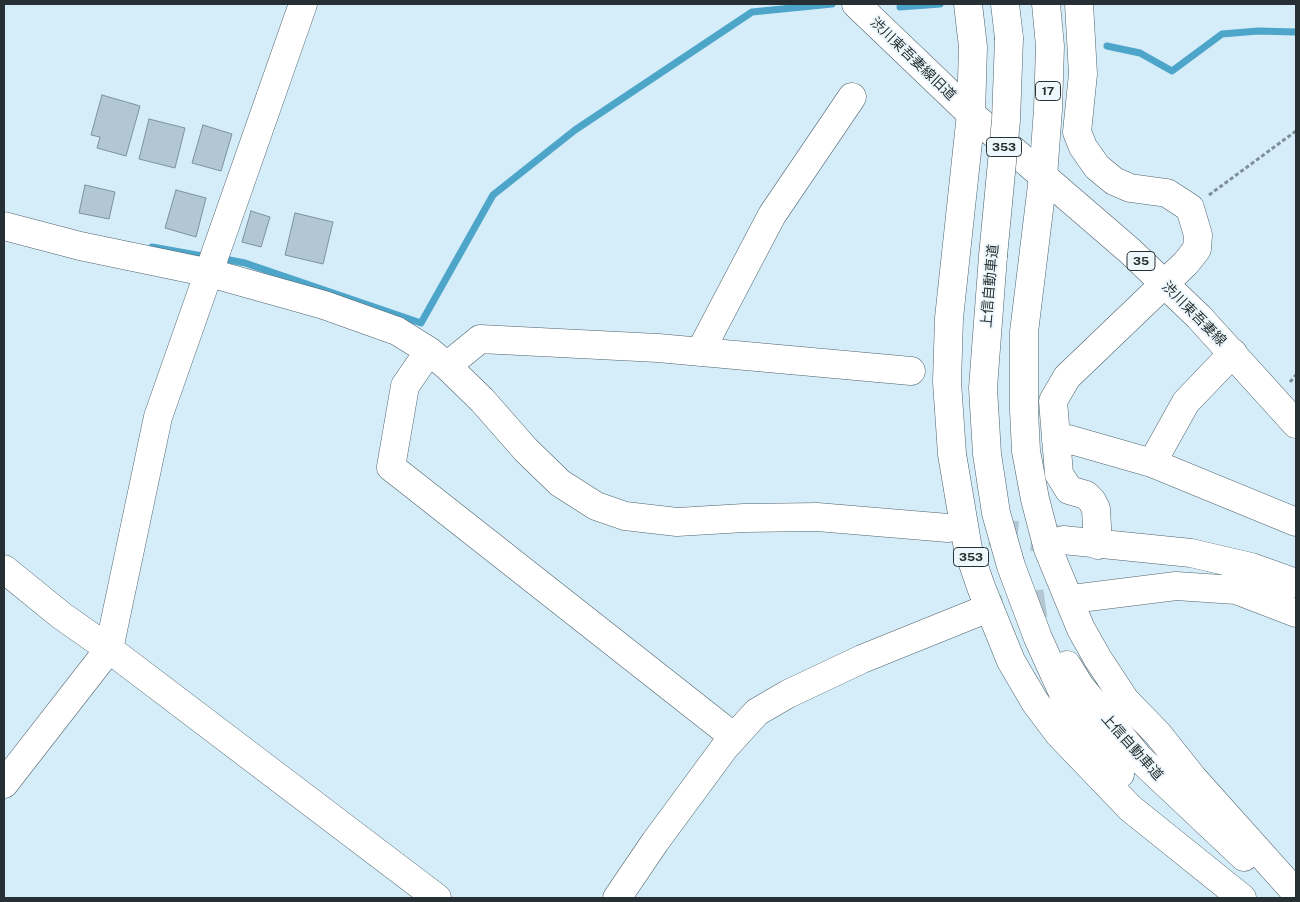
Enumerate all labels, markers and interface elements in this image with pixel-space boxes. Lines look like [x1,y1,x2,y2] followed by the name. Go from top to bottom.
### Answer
[867,14,959,104] street label: 渋川東吾妻線旧道
[1036,82,1060,100] road number: 17
[986,138,1022,156] road number: 353
[978,243,1002,329] street label: 上信自動車道
[1127,252,1155,270] road number: 35
[1158,278,1230,350] street label: 渋川東吾妻線
[954,548,988,566] road number: 353
[1098,710,1166,784] street label: 上信自動車道

